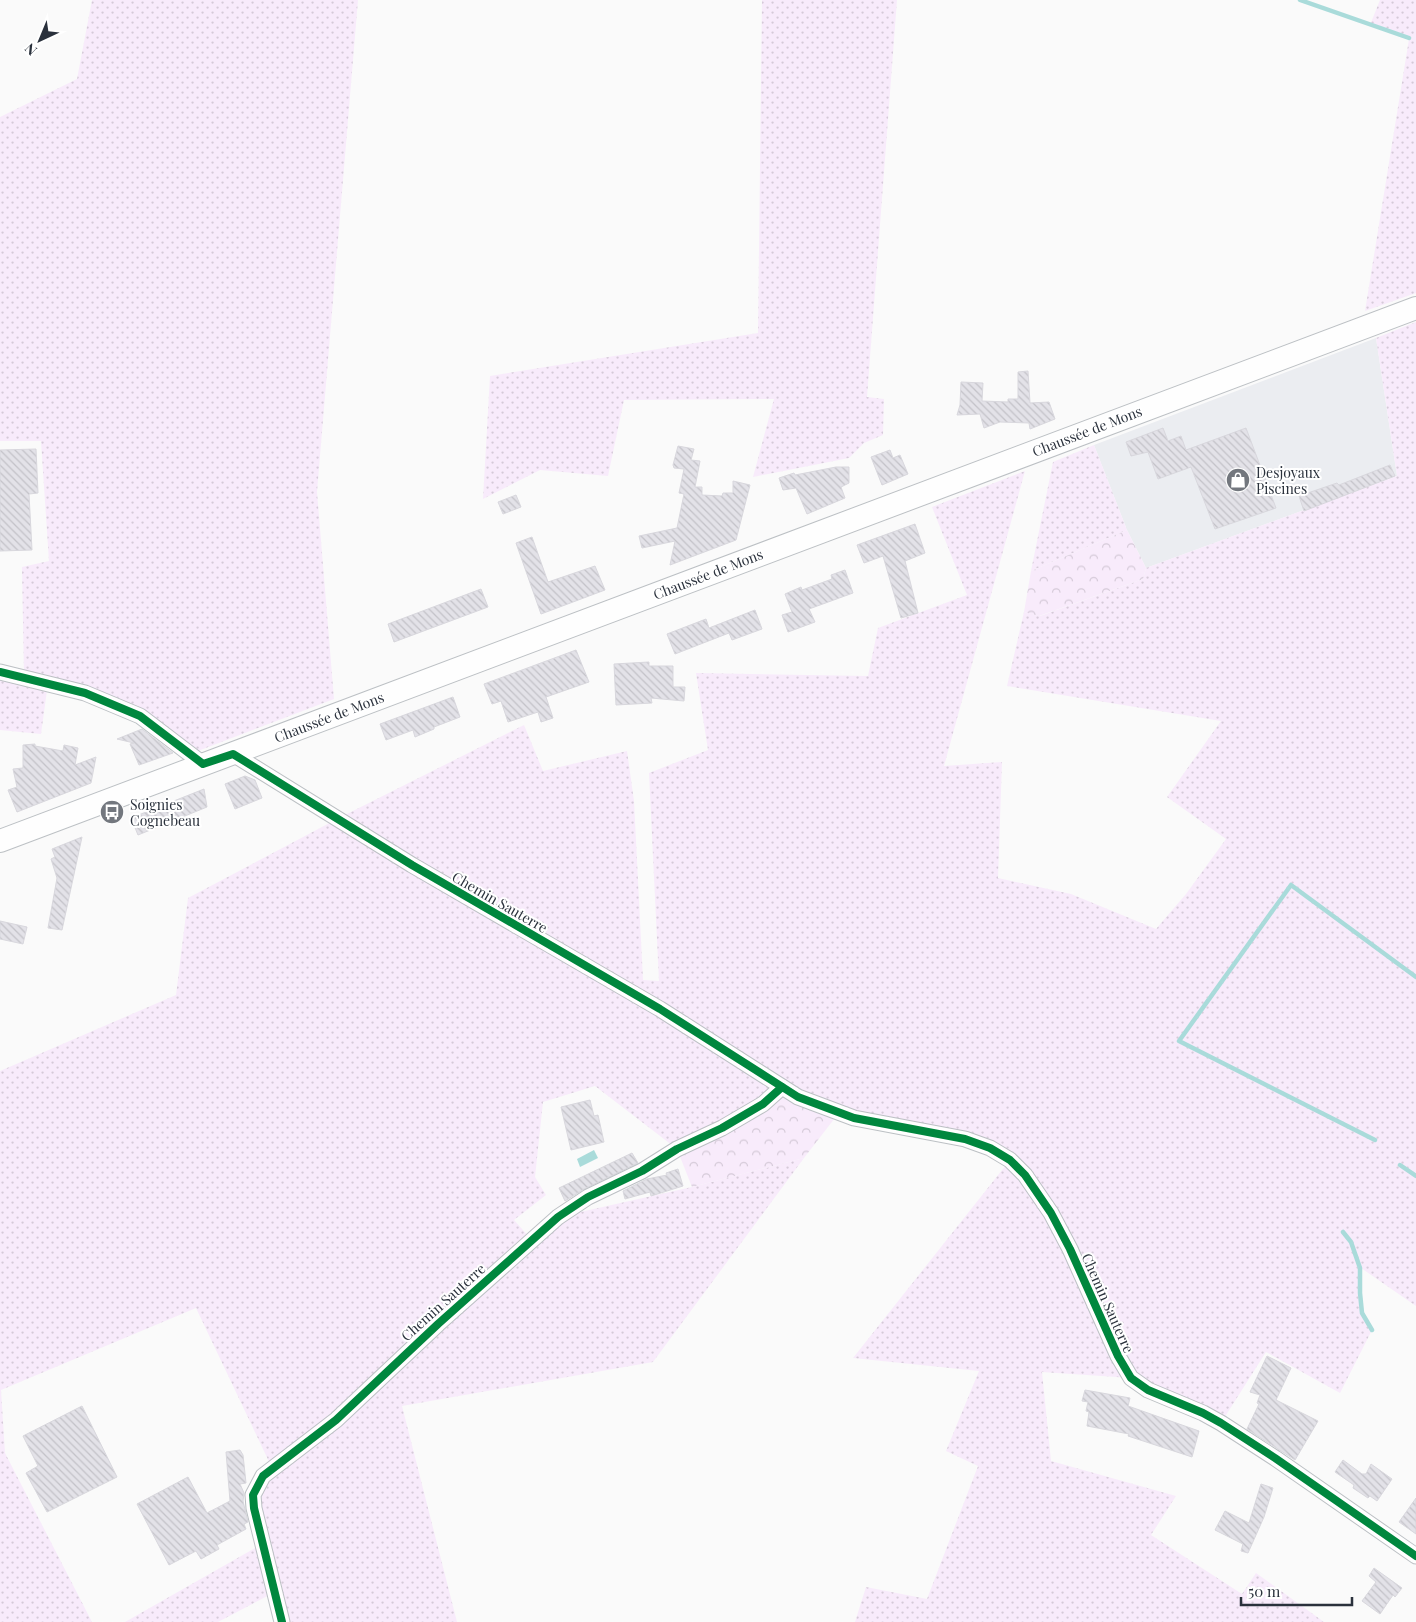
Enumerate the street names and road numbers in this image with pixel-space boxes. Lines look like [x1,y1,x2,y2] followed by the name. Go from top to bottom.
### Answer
[1029,401,1145,461] street label: Chaussée de Mons
[650,544,766,604] street label: Chaussée de Mons
[271,687,387,747] street label: Chaussée de Mons
[449,867,551,937] street label: Chemin Sauterre
[1078,1250,1138,1356] street label: Chemin Sauterre
[397,1259,489,1345] street label: Chemin Sauterre

